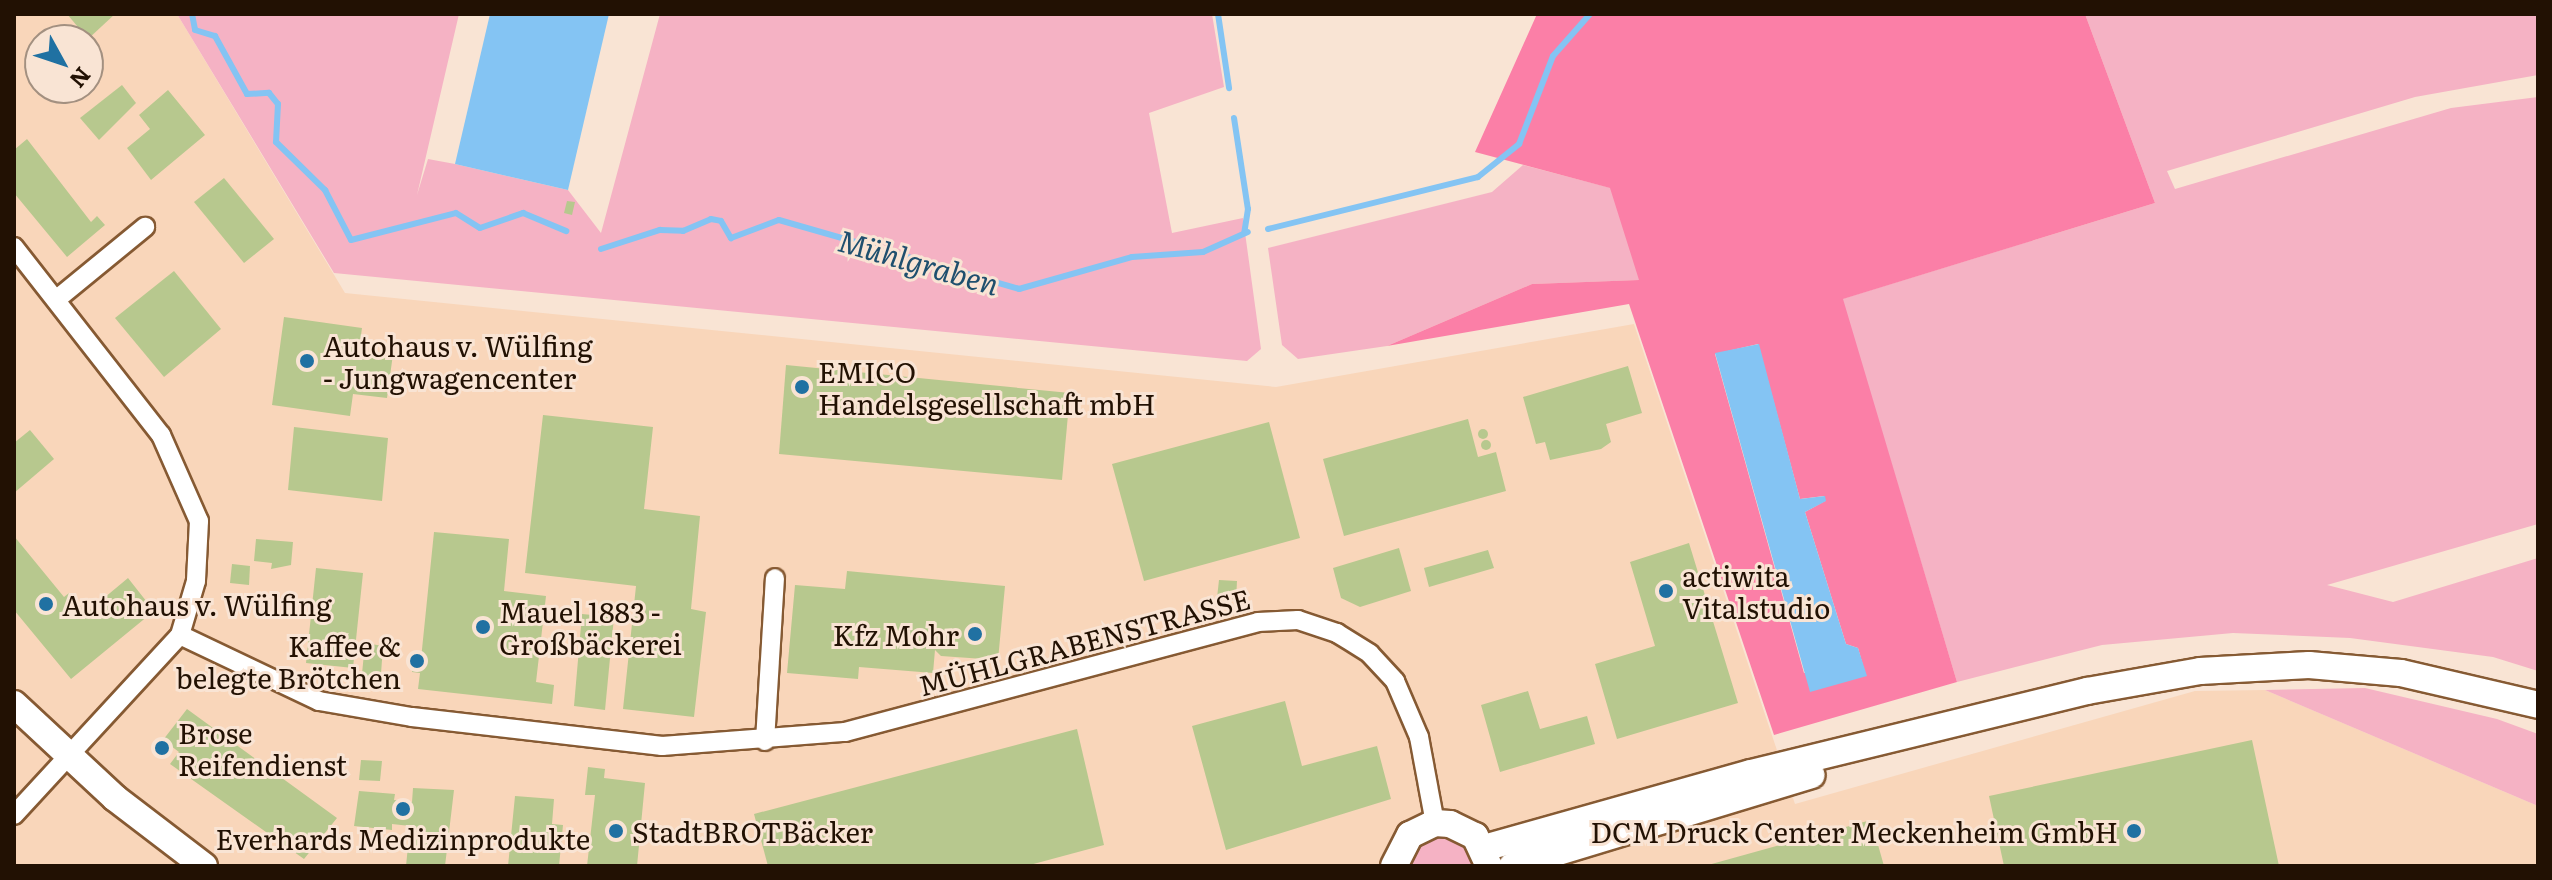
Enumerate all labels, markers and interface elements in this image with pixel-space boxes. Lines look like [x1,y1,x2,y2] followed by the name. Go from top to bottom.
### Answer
[24,24,104,104] north arrow
[63,61,100,96] text: N
[835,221,1003,301] water label: Mühlgraben
[323,328,593,394] place label: Autohaus v. Wülfing - Jungwagencenter
[298,352,316,370] marker: Autohaus v. Wülfing - Jungwagencenter
[818,354,1156,420] place label: EMICO Handelsgesellschaft mbH
[793,378,811,396] marker: EMICO Handelsgesellschaft mbH
[1682,558,1830,624] place label: actiwita Vitalstudio
[915,581,1253,701] street label: MÜHLGRABENSTRASSE
[1657,582,1675,600] marker: actiwita Vitalstudio
[62,587,332,621] place label: Autohaus v. Wülfing
[499,594,682,660] place label: Mauel 1883 - Großbäckerei
[37,595,55,613] marker: Autohaus v. Wülfing
[833,617,959,651] place label: Kfz Mohr
[474,618,492,636] marker: Mauel 1883 - Großbäckerei
[966,625,984,643] marker: Kfz Mohr
[176,628,401,694] place label: Kaffee & belegte Brötchen
[408,652,426,670] marker: Kaffee & belegte Brötchen
[178,715,347,781] place label: Brose Reifendienst
[153,739,171,757] marker: Brose Reifendienst
[394,800,412,818] marker: Everhards Medizinprodukte
[632,814,873,848] place label: StadtBROTBäcker
[1590,814,2118,848] place label: DCM Druck Center Meckenheim GmbH
[216,821,590,855] place label: Everhards Medizinprodukte
[607,822,625,840] marker: StadtBROTBäcker
[2125,822,2143,840] marker: DCM Druck Center Meckenheim GmbH

